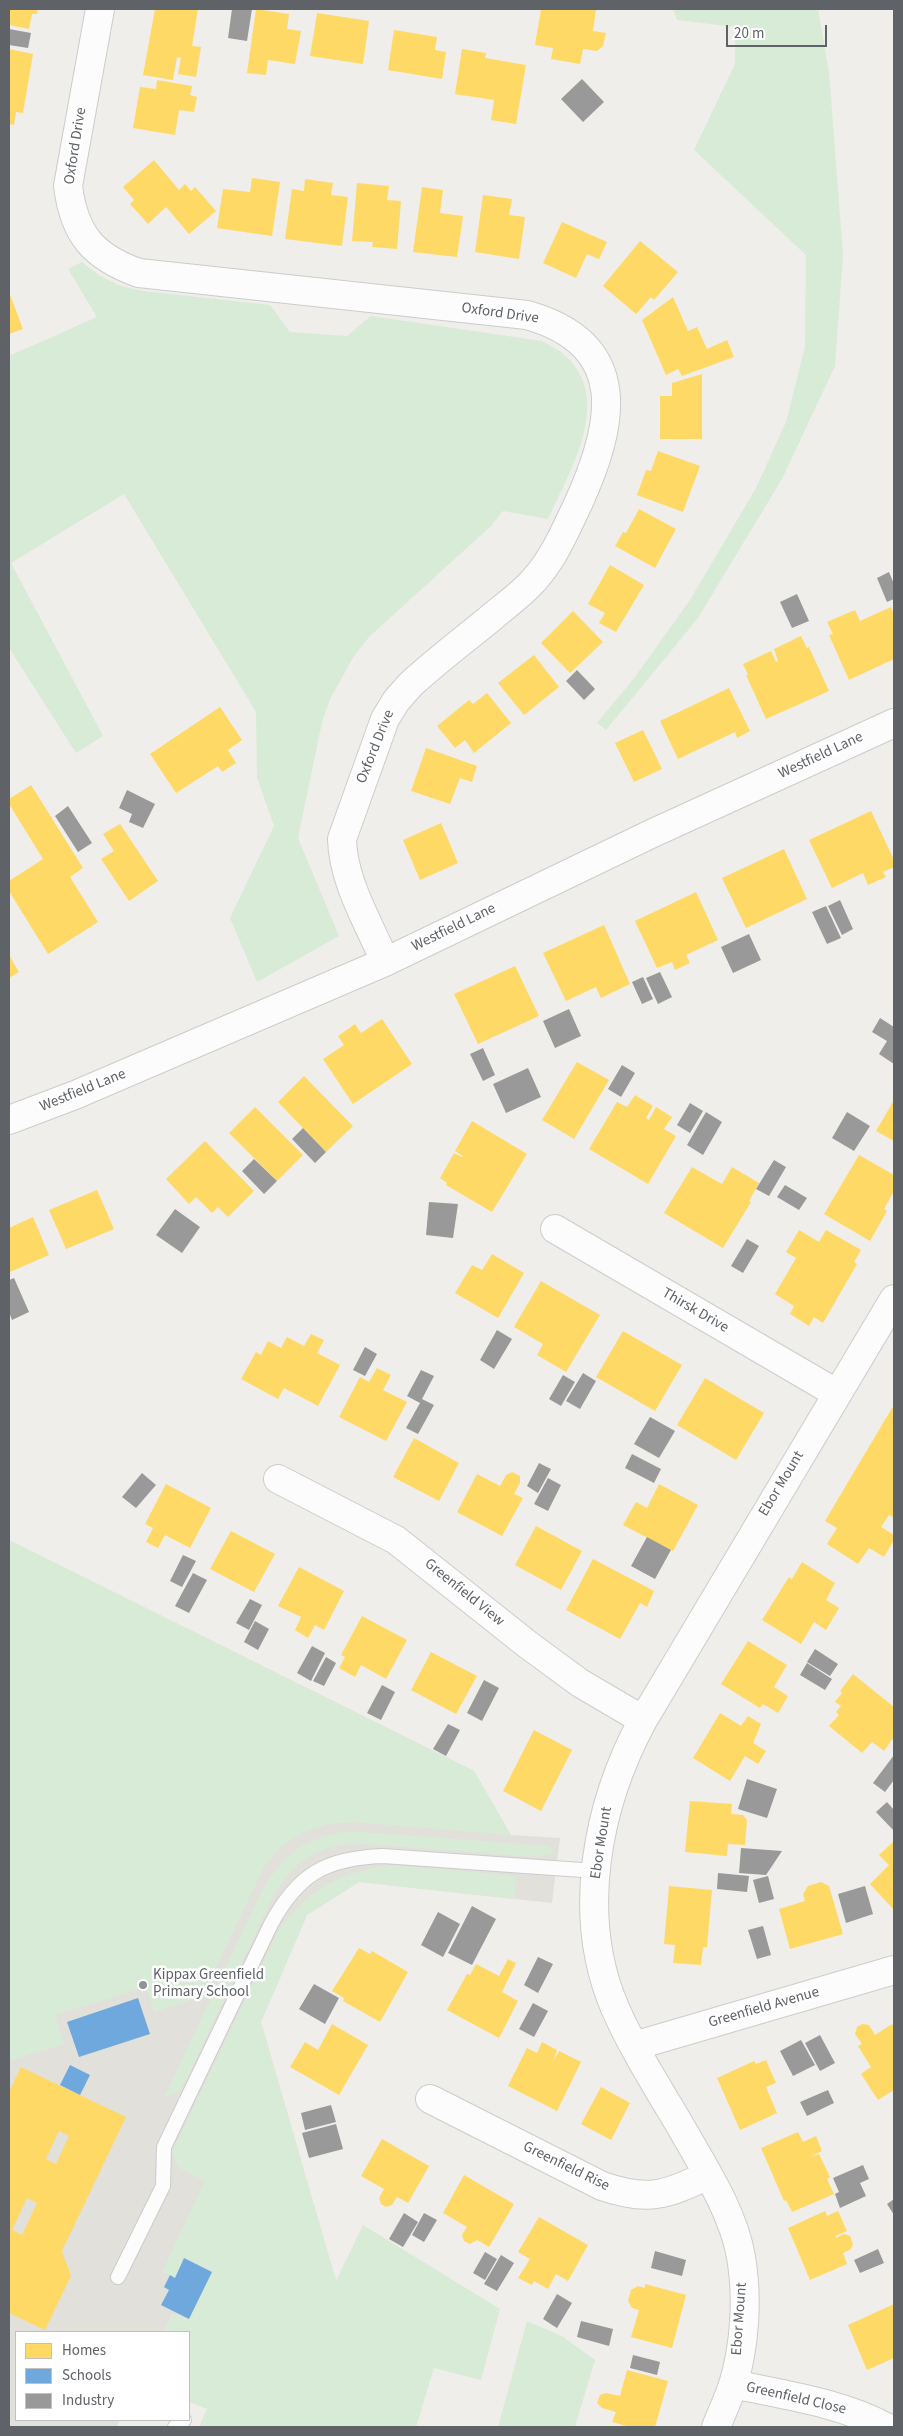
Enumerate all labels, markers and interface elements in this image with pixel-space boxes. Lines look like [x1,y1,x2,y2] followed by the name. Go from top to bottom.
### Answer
[728,15,829,47] scale bar
[734,23,764,44] text: 20 m
[61,106,91,186] street label: Oxford Drive
[460,300,540,328] street label: Oxford Drive
[353,708,399,786] street label: Oxford Drive
[776,729,866,783] street label: Westfield Lane
[409,900,499,956] street label: Westfield Lane
[37,1066,129,1116] street label: Westfield Lane
[658,1285,732,1337] street label: Thirsk Drive
[755,1448,809,1520] street label: Ebor Mount
[420,1555,508,1631] street label: Greenfield View
[587,1806,617,1880] street label: Ebor Mount
[153,1967,264,2002] place label: Kippax Greenfield Primary School
[137,1979,149,1991] marker: Kippax Greenfield Primary School
[707,1984,821,2032] street label: Greenfield Avenue
[520,2138,612,2196] street label: Greenfield Rise
[728,2282,752,2356] street label: Ebor Mount
[15,2331,190,2421] legend
[62,2340,106,2361] text: Homes
[62,2365,111,2386] text: Schools
[744,2379,848,2419] street label: Greenfield Close
[62,2390,114,2411] text: Industry

